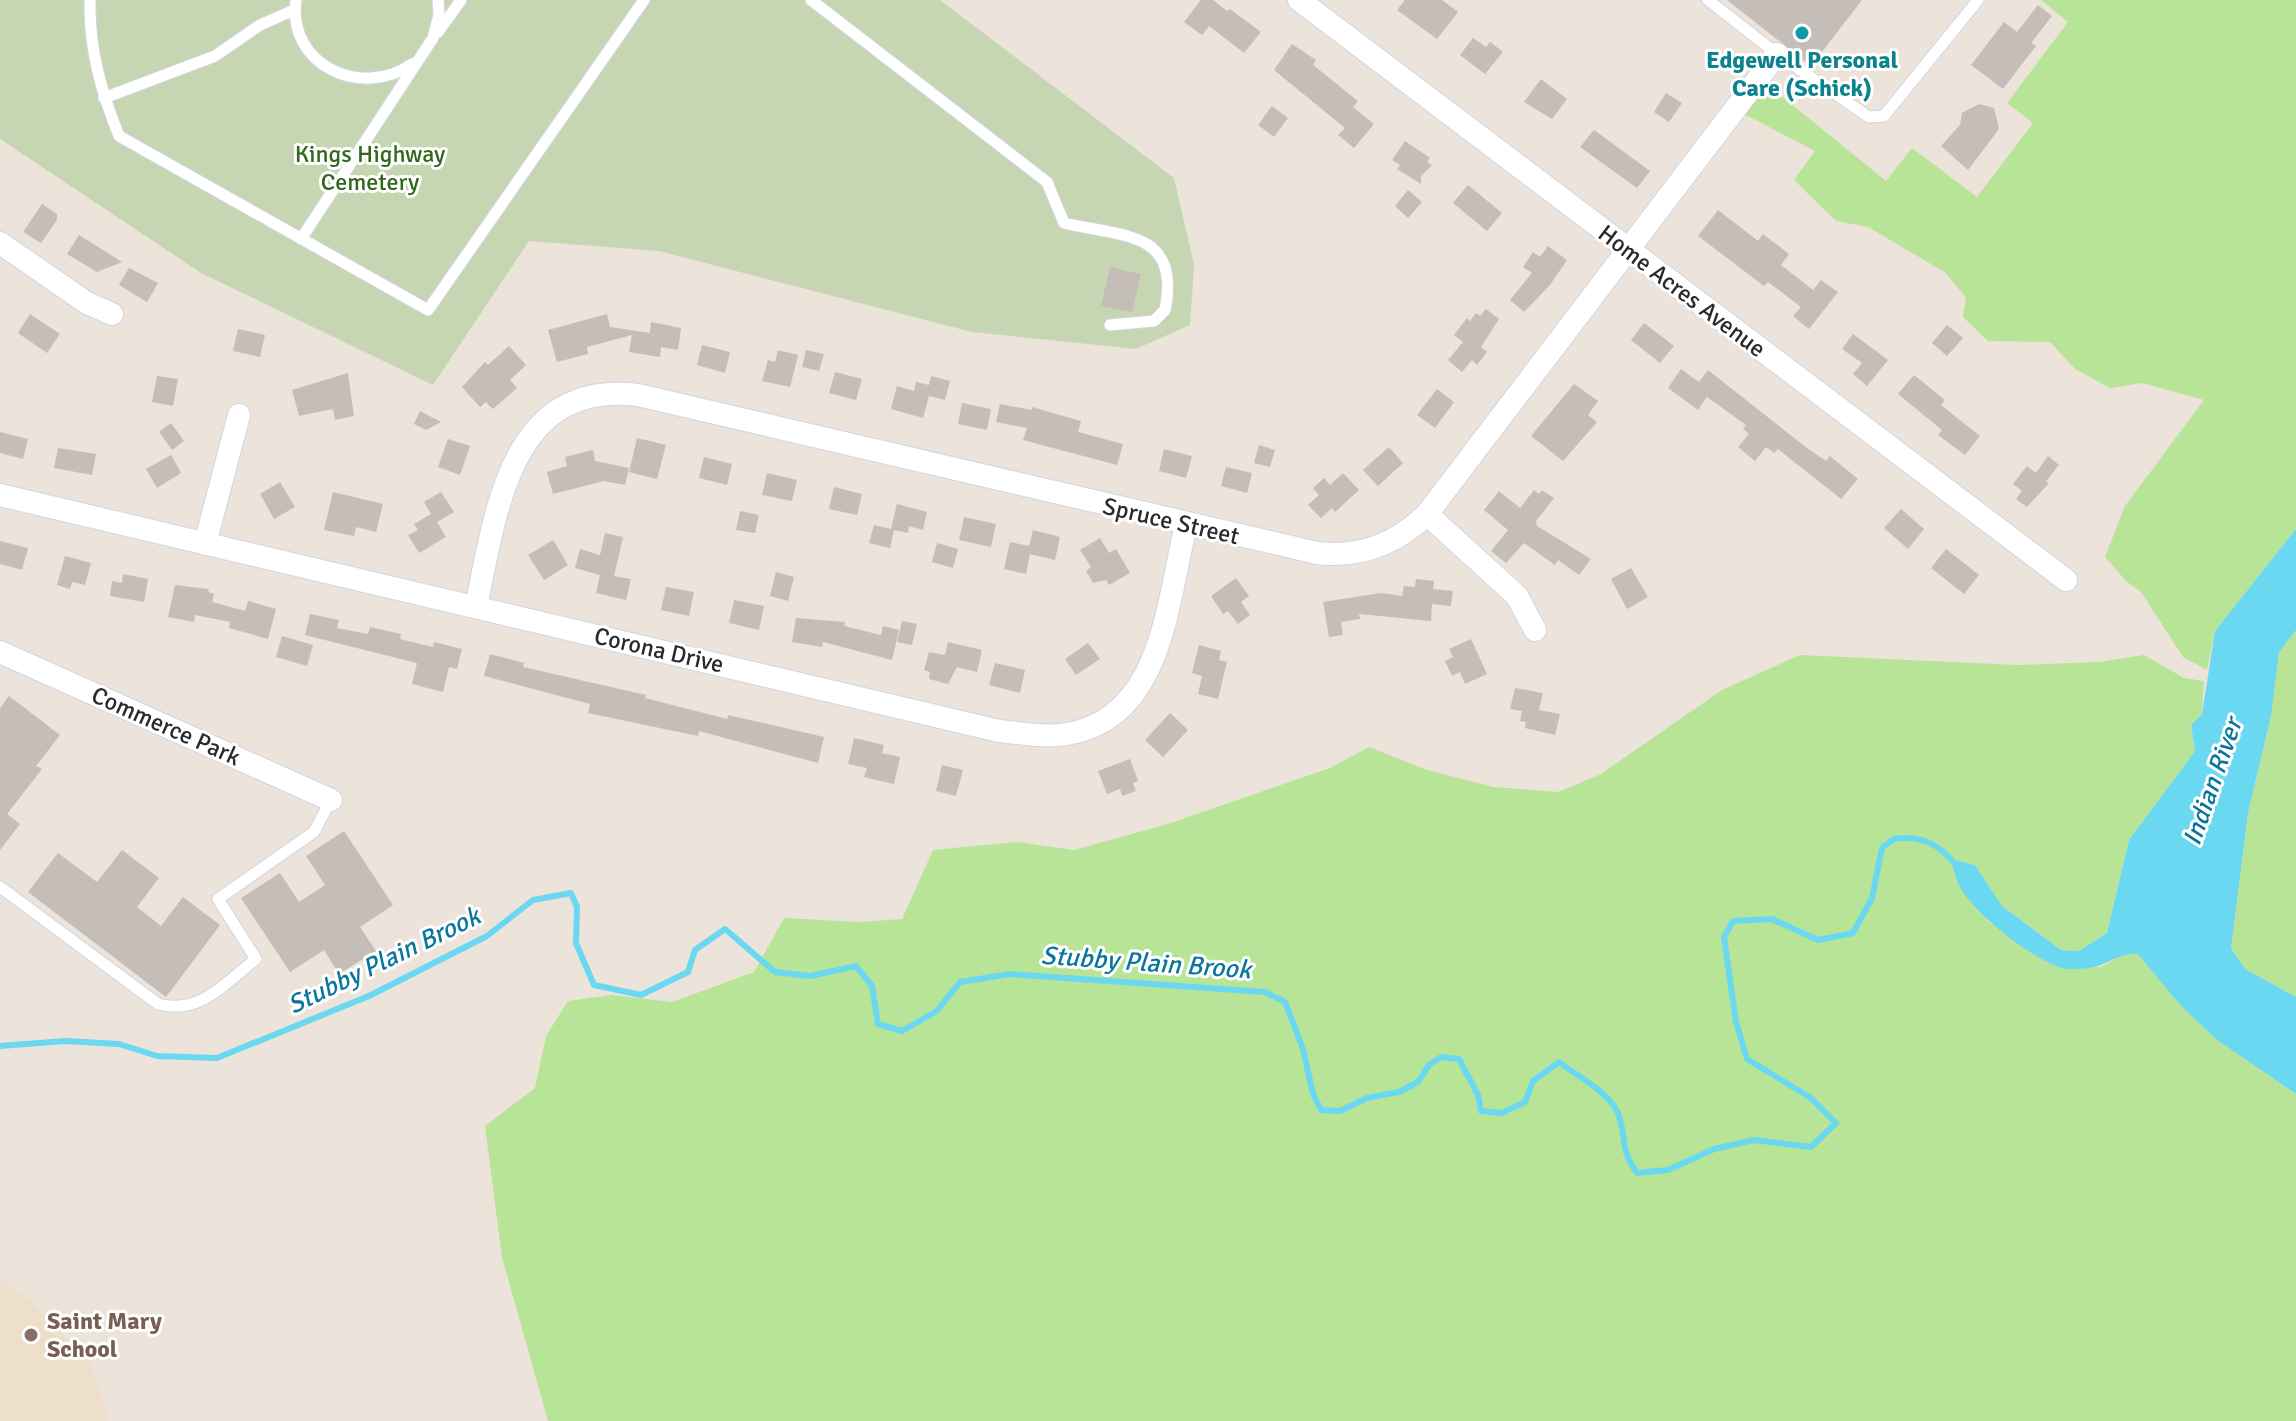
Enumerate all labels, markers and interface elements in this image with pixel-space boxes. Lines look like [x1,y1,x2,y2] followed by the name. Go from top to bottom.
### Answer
[1793,24,1811,42] marker: Edgewell Personal Care (Schick)
[1706,45,1899,103] place label: Edgewell Personal Care (Schick)
[295,139,445,197] park label: Kings Highway Cemetery
[1592,218,1772,364] street label: Home Acres Avenue
[1100,491,1242,551] street label: Spruce Street
[591,621,727,679] street label: Corona Drive
[87,680,245,772] street label: Commerce Park
[2176,711,2251,850] water label: Indian River
[283,900,487,1021] water label: Stubby Plain Brook
[1040,940,1254,986] water label: Stubby Plain Brook
[47,1306,162,1364] place label: Saint Mary School
[22,1326,40,1344] marker: Saint Mary School

